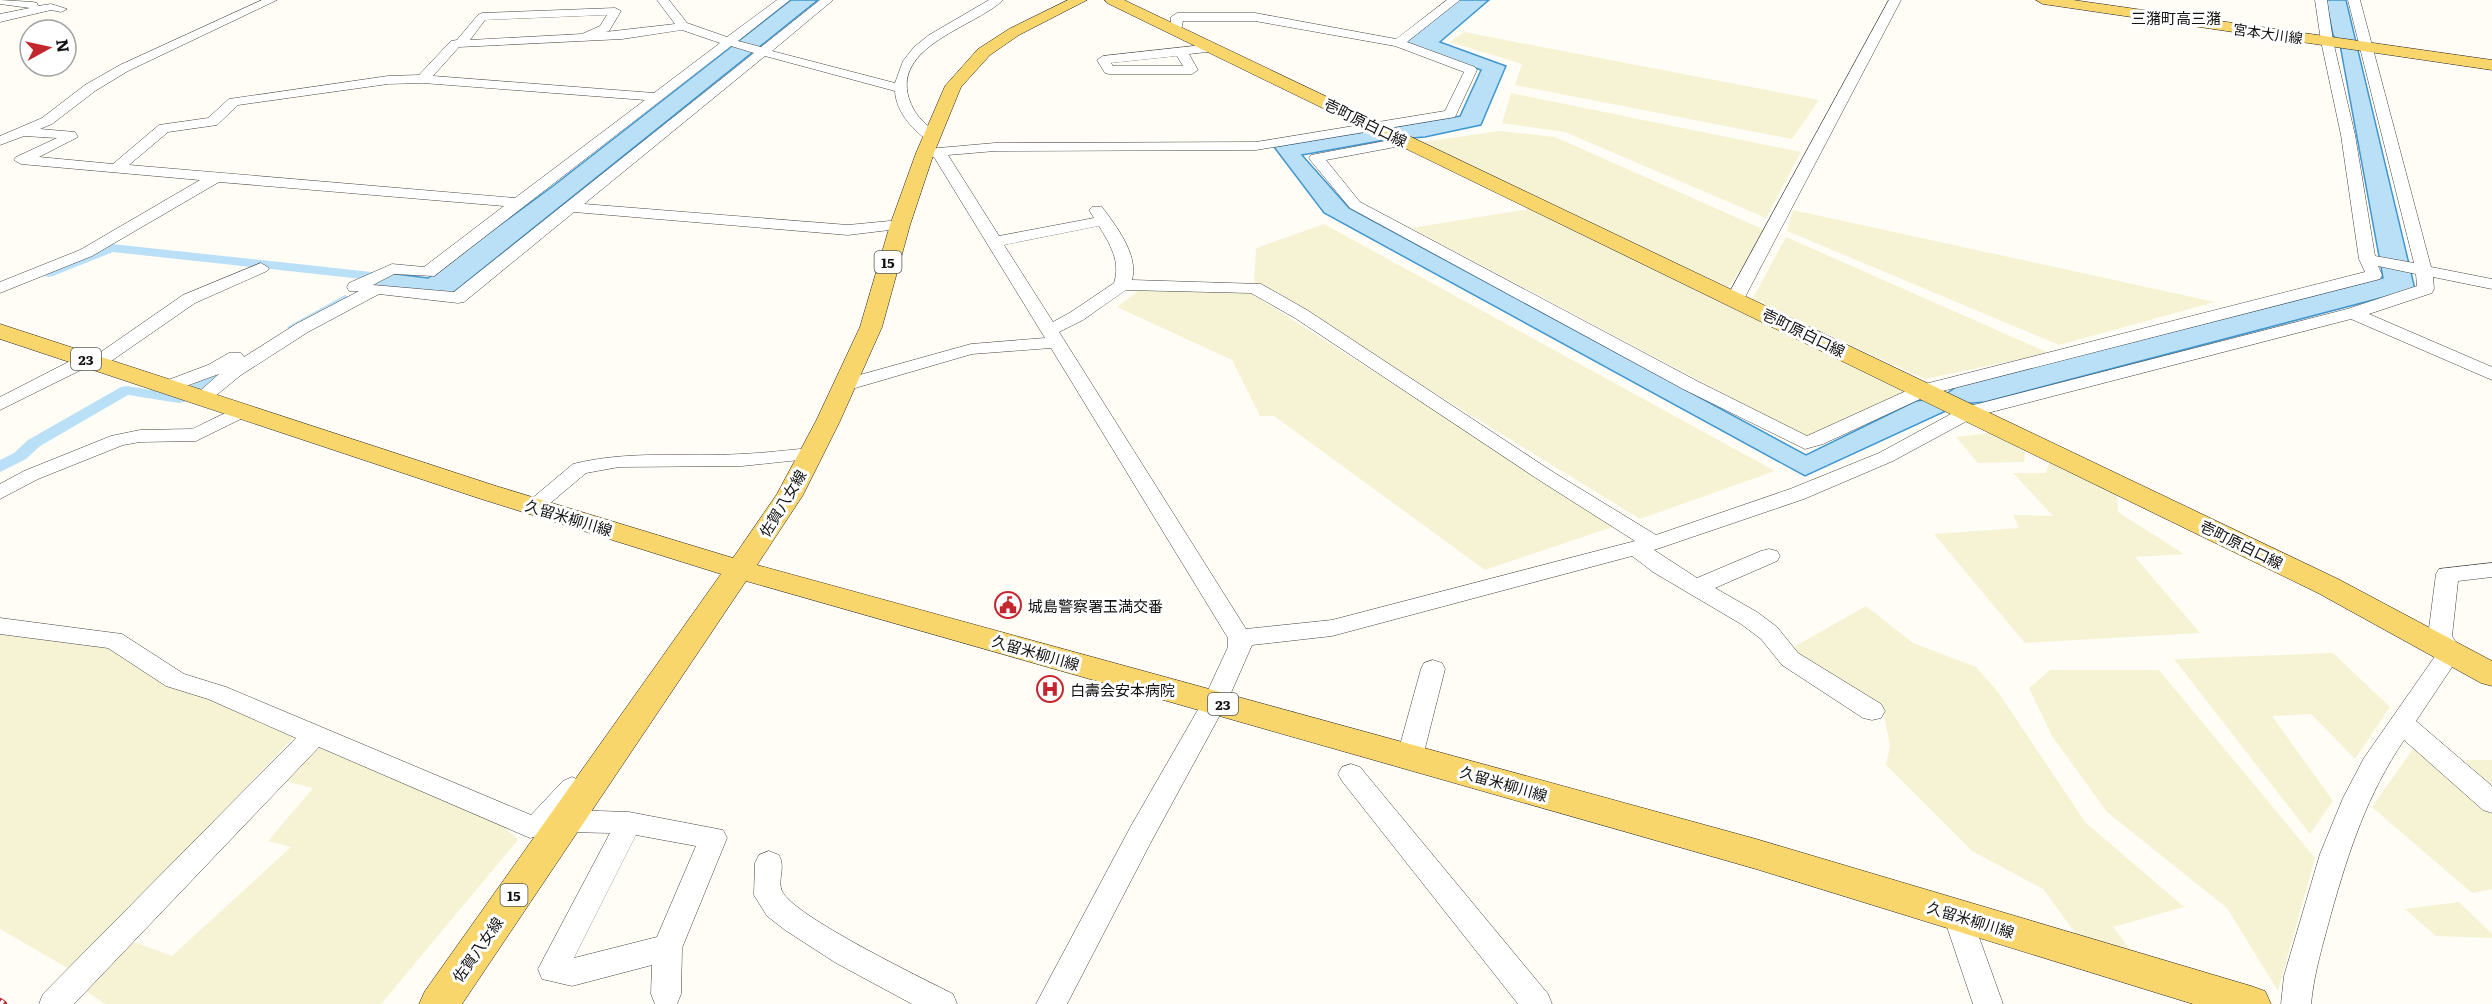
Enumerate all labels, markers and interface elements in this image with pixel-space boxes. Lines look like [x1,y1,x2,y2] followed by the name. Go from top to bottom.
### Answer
[2131,6,2221,29] district label: 三潴町高三潴
[18,18,78,78] north arrow
[2232,18,2304,48] street label: 宮本大川線
[51,37,77,54] text: N
[1321,92,1411,152] street label: 壱町原白口線
[874,251,902,273] road number: 15
[1759,302,1849,362] street label: 壱町原白口線
[71,348,101,370] road number: 23
[753,465,811,541] street label: 佐賀八女線
[523,493,615,541] street label: 久留米柳川線
[2197,514,2287,574] street label: 壱町原白口線
[993,590,1023,620] public building icon: 城島警察署玉満交番
[1028,594,1163,617] place label: 城島警察署玉満交番
[990,629,1082,675] street label: 久留米柳川線
[1035,674,1065,704] hospital icon: 白壽会安本病院
[1070,678,1175,701] place label: 白壽会安本病院
[1208,693,1238,715] road number: 23
[1458,760,1550,806] street label: 久留米柳川線
[500,884,528,906] road number: 15
[1925,895,2017,943] street label: 久留米柳川線
[446,912,508,986] street label: 佐賀八女線

